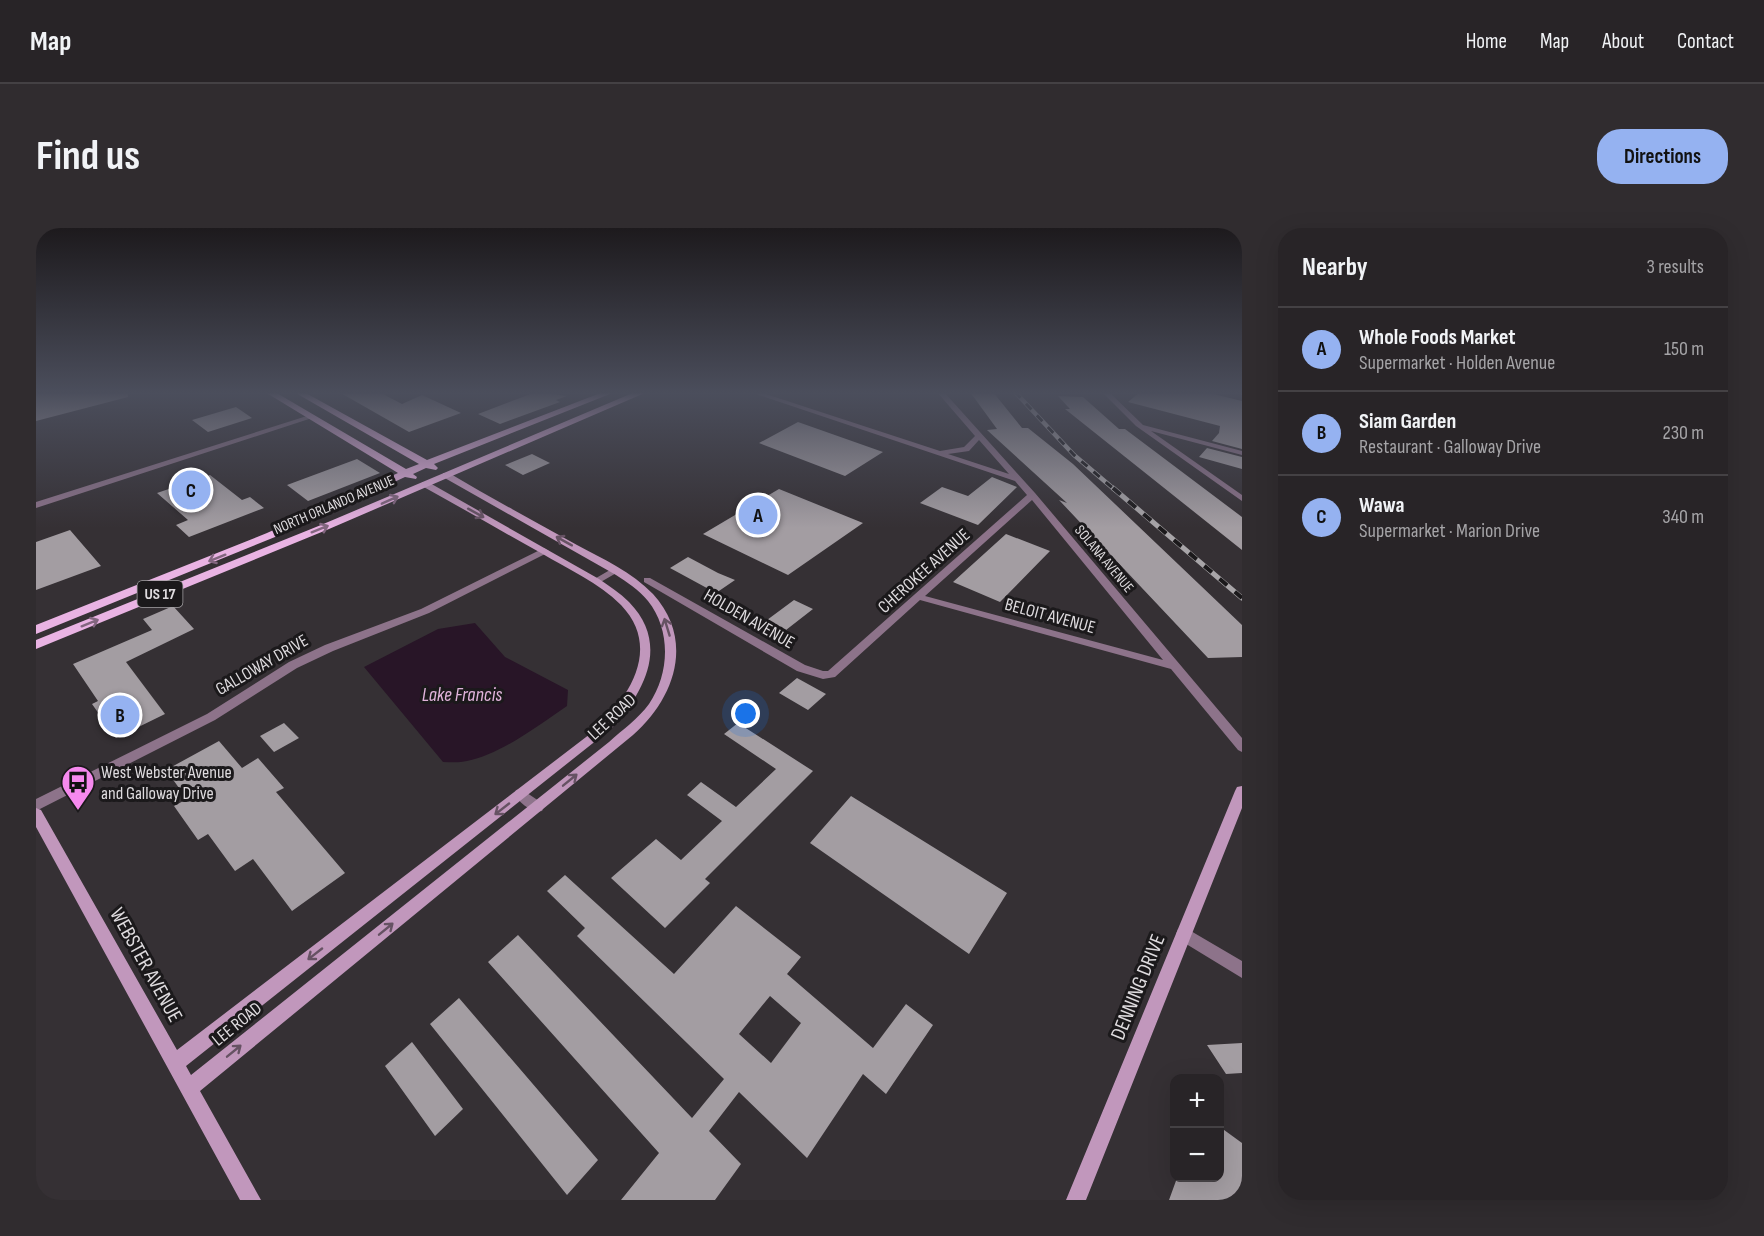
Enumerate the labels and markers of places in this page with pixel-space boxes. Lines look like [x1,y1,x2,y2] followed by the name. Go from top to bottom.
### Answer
[172,468,210,512] pin: C
[738,492,778,538] pin: A
[100,692,140,738] pin: B
[101,762,232,804] place label: West Webster Avenue and Galloway Drive
[60,764,96,811] bus stop icon: West Webster Avenue and Galloway Drive

